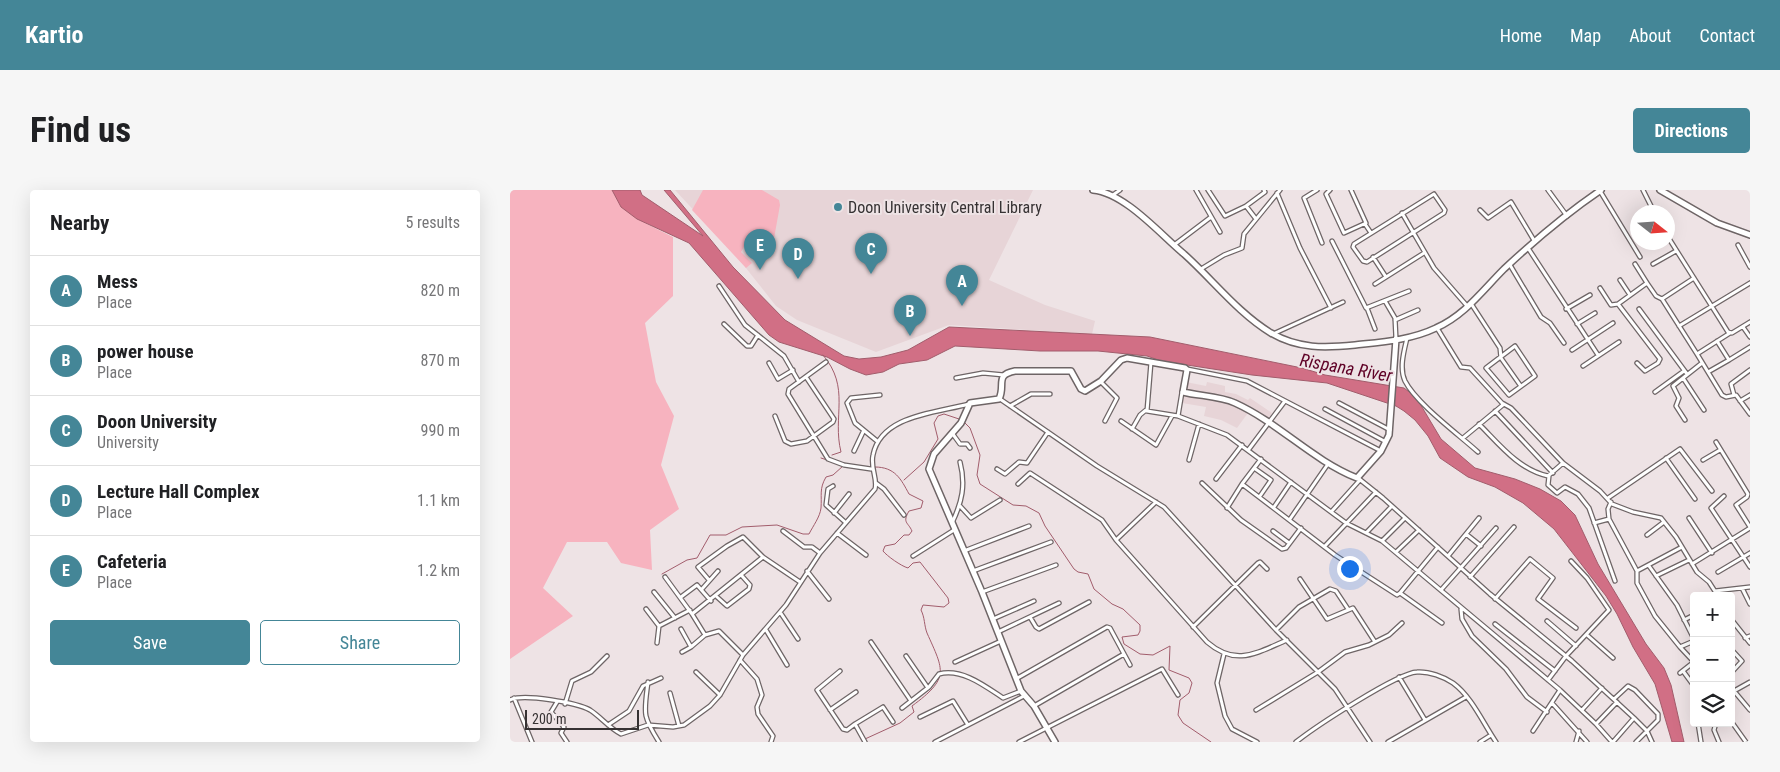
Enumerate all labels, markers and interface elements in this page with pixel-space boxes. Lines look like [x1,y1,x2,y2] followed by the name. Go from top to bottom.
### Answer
[25,21,83,49] text: Kartio
[1500,25,1542,46] text: Home
[1570,25,1601,46] text: Map
[1629,25,1671,46] text: About
[1699,25,1755,46] text: Contact
[1633,108,1750,153] button: Directions
[30,110,131,151] text: Find us
[848,198,1042,217] place label: Doon University Central Library
[832,201,844,213] marker: Doon University Central Library
[1630,205,1675,250] north arrow
[50,211,109,235] text: Nearby
[405,213,460,232] text: 5 results
[744,229,776,270] pin: E
[855,233,887,274] pin: C
[782,238,814,279] pin: D
[946,265,978,306] pin: A
[97,270,138,293] text: Mess
[61,281,71,300] text: A
[421,281,460,300] text: 820 m
[97,293,132,312] text: Place
[894,295,926,336] pin: B
[97,340,194,363] text: power house
[1298,349,1395,386] water label: Rispana River
[62,351,70,370] text: B
[421,351,460,370] text: 870 m
[97,363,132,382] text: Place
[97,410,217,433] text: Doon University
[61,421,71,440] text: C
[421,421,460,440] text: 990 m
[97,433,159,452] text: University
[97,480,260,503] text: Lecture Hall Complex
[61,491,71,510] text: D
[417,491,460,510] text: 1.1 km
[97,503,132,522] text: Place
[97,550,167,573] text: Cafeteria
[1337,556,1363,582] your location
[62,561,70,580] text: E
[417,561,460,580] text: 1.2 km
[97,573,132,592] text: Place
[1690,592,1735,727] map controls
[1690,592,1735,637] button: +
[50,620,250,665] button: Save
[260,620,460,665] button: Share
[1690,637,1735,682] button: −
[1690,682,1735,727] button: layers
[525,707,639,730] scale bar
[532,711,567,727] text: 200 m

